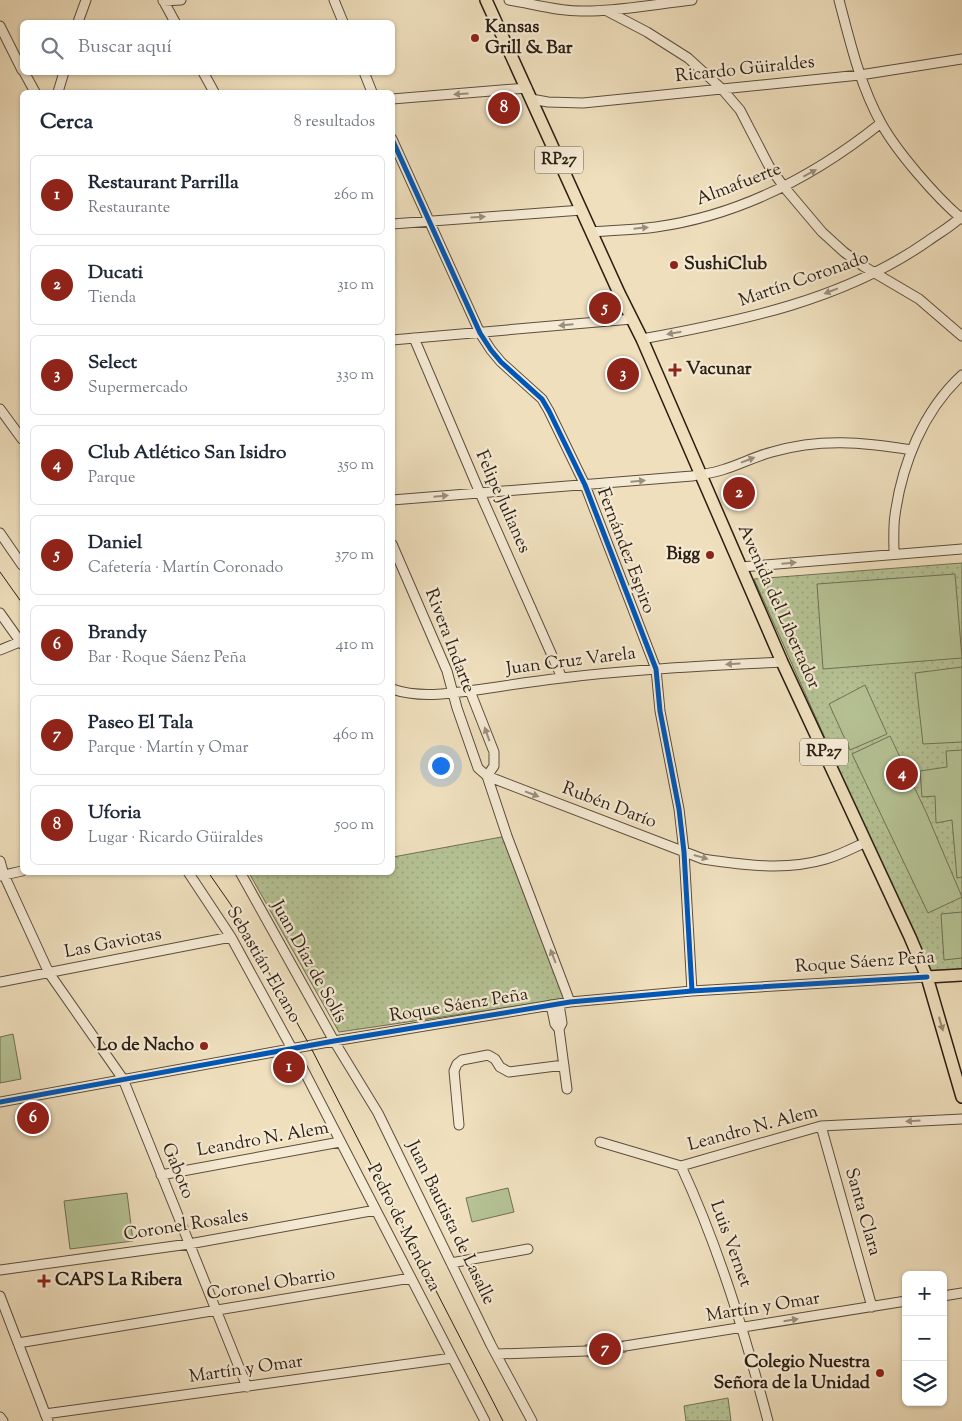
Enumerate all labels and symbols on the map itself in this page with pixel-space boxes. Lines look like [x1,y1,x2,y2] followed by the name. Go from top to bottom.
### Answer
[485,15,573,62] place label: Kansas Grill & Bar
[469,32,481,44] marker: Kansas Grill & Bar
[674,50,816,90] street label: Ricardo Güiraldes
[488,89,520,127] pin: 8
[452,90,468,98] one-way arrow
[535,146,583,174] road number: RP27
[693,157,785,213] street label: Almafuerte
[803,169,818,177] one-way arrow
[470,213,486,221] one-way arrow
[633,224,649,232] one-way arrow
[735,246,873,314] street label: Martín Coronado
[684,252,767,278] place label: SushiClub
[668,259,680,271] marker: SushiClub
[823,287,838,295] one-way arrow
[589,289,621,327] pin: 5
[558,321,574,329] one-way arrow
[666,330,682,338] one-way arrow
[607,355,639,393] pin: 3
[686,357,752,383] place label: Vacunar
[668,363,682,377] marker: Vacunar
[468,446,536,558] street label: Felipe Julianes
[741,456,756,464] one-way arrow
[723,474,755,512] pin: 2
[630,477,646,485] one-way arrow
[589,484,661,618] street label: Fernández Espiro
[433,492,449,500] one-way arrow
[730,521,826,694] street label: Avenida del Libertador
[666,542,700,568] place label: Bigg
[704,549,716,561] marker: Bigg
[781,558,797,566] one-way arrow
[417,585,481,697] street label: Rivera Indarte
[504,641,637,683] street label: Juan Cruz Varela
[725,661,741,669] one-way arrow
[483,726,491,741] one-way arrow
[800,739,848,766] road number: RP27
[428,753,454,779] your location
[886,755,918,793] pin: 4
[558,776,660,836] street label: Rubén Darío
[525,790,540,798] one-way arrow
[693,854,708,862] one-way arrow
[263,895,352,1028] street label: Juan Díaz de Solís
[219,902,307,1028] street label: Sebastián Elcano
[62,922,164,966] street label: Las Gaviotas
[794,945,936,981] street label: Roque Sáenz Peña
[549,948,557,963] one-way arrow
[388,982,530,1030] street label: Roque Sáenz Peña
[937,1017,945,1032] one-way arrow
[97,1033,194,1059] place label: Lo de Nacho
[198,1040,210,1052] marker: Lo de Nacho
[273,1048,305,1086] pin: 1
[17,1099,49,1137] pin: 6
[685,1099,821,1159] street label: Leandro N. Alem
[195,1116,331,1164] street label: Leandro N. Alem
[905,1118,921,1126] one-way arrow
[398,1136,501,1309] street label: Juan Bautista de Lasalle
[154,1139,200,1203] street label: Gaboto
[360,1160,446,1296] street label: Pedro de Mendoza
[837,1165,887,1259] street label: Santa Clara
[702,1197,758,1291] street label: Luis Vernet
[122,1203,250,1249] street label: Coronel Rosales
[205,1262,337,1308] street label: Coronel Obarrio
[55,1268,183,1294] place label: CAPS La Ribera
[37,1274,51,1288] marker: CAPS La Ribera
[704,1286,822,1330] street label: Martín y Omar
[783,1315,799,1323] one-way arrow
[589,1330,621,1368] pin: 7
[187,1349,305,1391] street label: Martín y Omar
[714,1350,871,1397] place label: Colegio Nuestra Señora de la Unidad
[874,1367,886,1379] marker: Colegio Nuestra Señora de la Unidad

